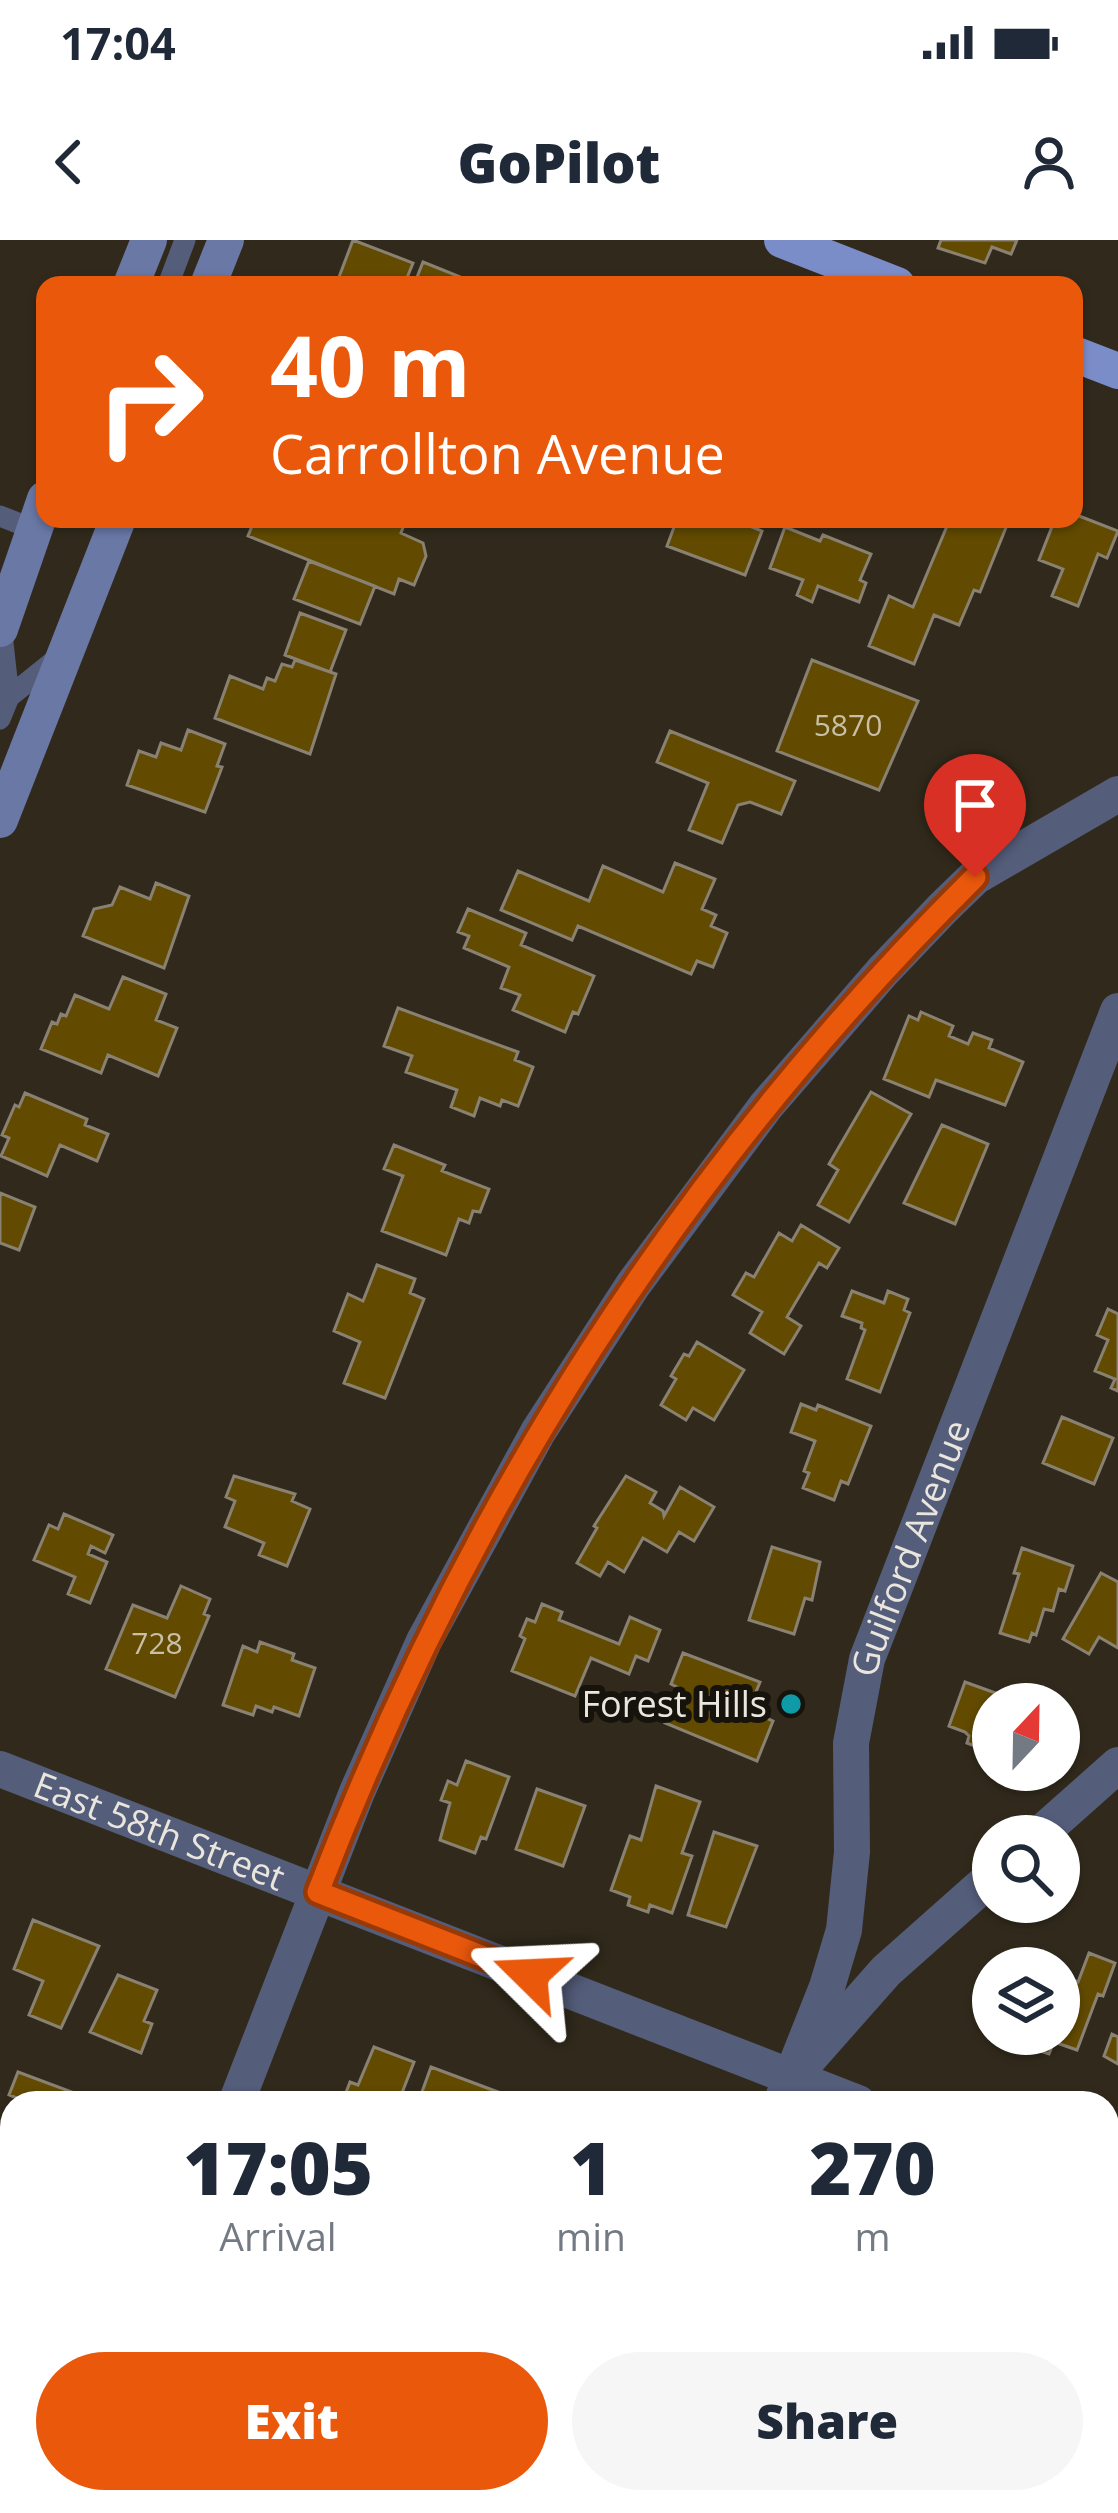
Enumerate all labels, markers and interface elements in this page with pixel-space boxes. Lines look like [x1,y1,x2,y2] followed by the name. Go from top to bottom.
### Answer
[60,12,176,73] text: 17:04
[458,125,660,199] text: GoPilot
[36,129,102,195] icon: back
[1016,129,1082,195] icon: person
[270,307,470,422] text: 40 m
[72,324,228,480] icon: right
[270,416,725,490] text: Carrollton Avenue
[814,704,882,745] house number: 5870
[924,754,1026,877] pin
[942,772,1008,838] icon: arrive
[839,1413,981,1680] street label: Guilford Avenue
[131,1622,183,1663] house number: 728
[582,1679,767,1728] place label: Forest Hills
[972,1683,1080,1791] north arrow
[972,1683,1080,2055] map controls
[778,1691,804,1717] marker: Forest Hills
[27,1760,292,1902] street label: East 58th Street
[972,1815,1080,1923] button: search
[467,1912,593,2038] position arrow
[972,1947,1080,2055] button: layers
[183,2118,373,2216] text: 17:05
[570,2118,612,2216] text: 1
[809,2118,936,2216] text: 270
[219,2209,337,2262] text: Arrival
[556,2209,626,2262] text: min
[854,2209,891,2262] text: m
[36,2352,548,2490] button: Exit
[572,2352,1083,2490] button: Share

